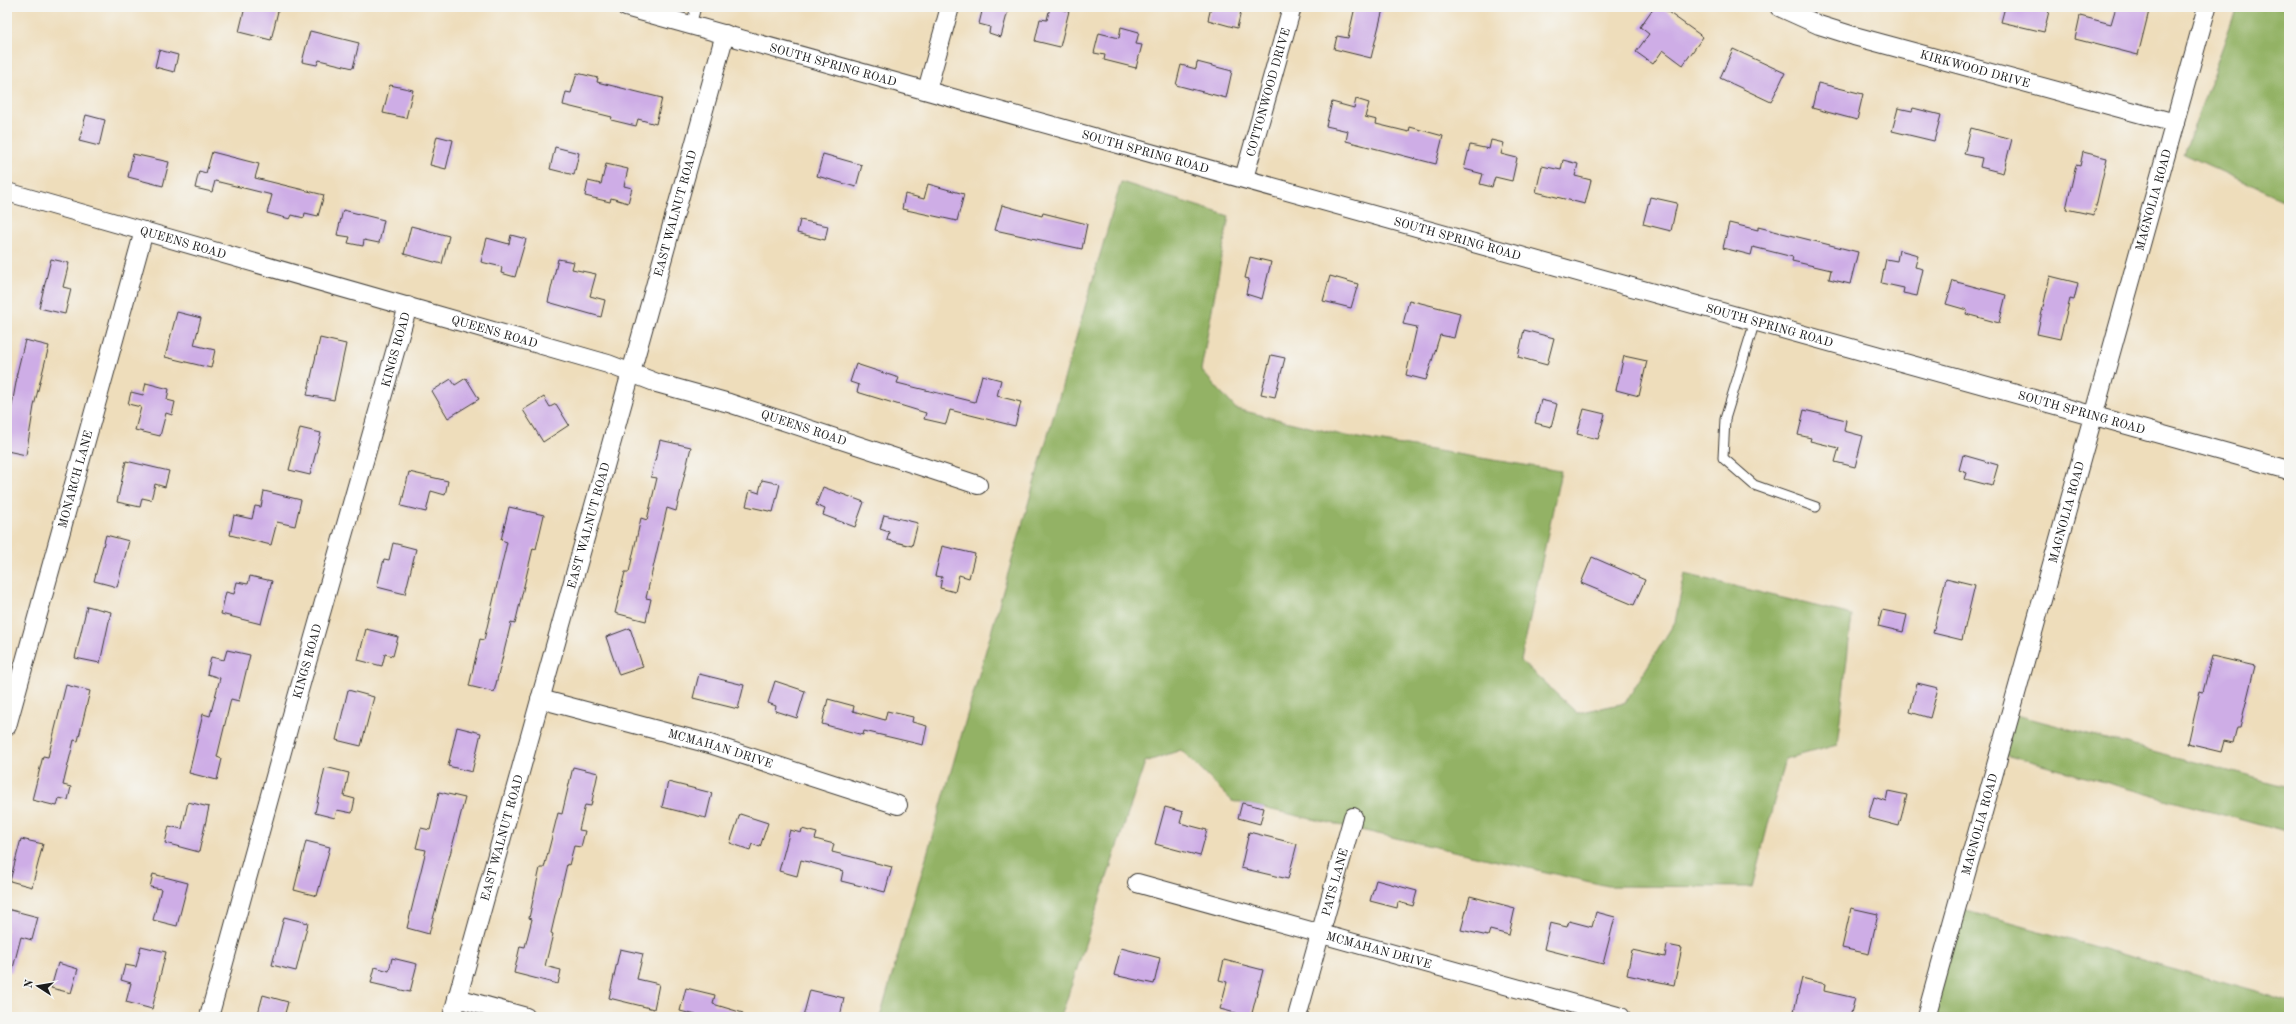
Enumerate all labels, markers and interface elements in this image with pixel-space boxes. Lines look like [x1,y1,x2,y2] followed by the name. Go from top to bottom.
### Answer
[1245,27,1293,158] street label: COTTONWOOD DRIVE
[768,42,898,89] street label: SOUTH SPRING ROAD
[1919,49,2031,90] street label: KIRKWOOD DRIVE
[1080,129,1210,176] street label: SOUTH SPRING ROAD
[2134,148,2174,253] street label: MAGNOLIA ROAD
[653,149,699,278] street label: EAST WALNUT ROAD
[1392,216,1522,263] street label: SOUTH SPRING ROAD
[138,225,227,261] street label: QUEENS ROAD
[1704,303,1834,350] street label: SOUTH SPRING ROAD
[380,311,413,389] street label: KINGS ROAD
[450,314,539,351] street label: QUEENS ROAD
[2016,390,2146,437] street label: SOUTH SPRING ROAD
[759,409,848,448] street label: QUEENS ROAD
[57,429,95,530] street label: MONARCH LANE
[2048,460,2087,565] street label: MAGNOLIA ROAD
[566,461,613,590] street label: EAST WALNUT ROAD
[292,623,325,700] street label: KINGS ROAD
[666,728,774,771] street label: MCMAHAN DRIVE
[1961,772,2000,877] street label: MAGNOLIA ROAD
[479,774,526,903] street label: EAST WALNUT ROAD
[1321,847,1351,918] street label: PATS LANE
[1325,931,1433,971] street label: MCMAHAN DRIVE
[18,966,58,1006] north arrow
[23,978,36,989] text: N

